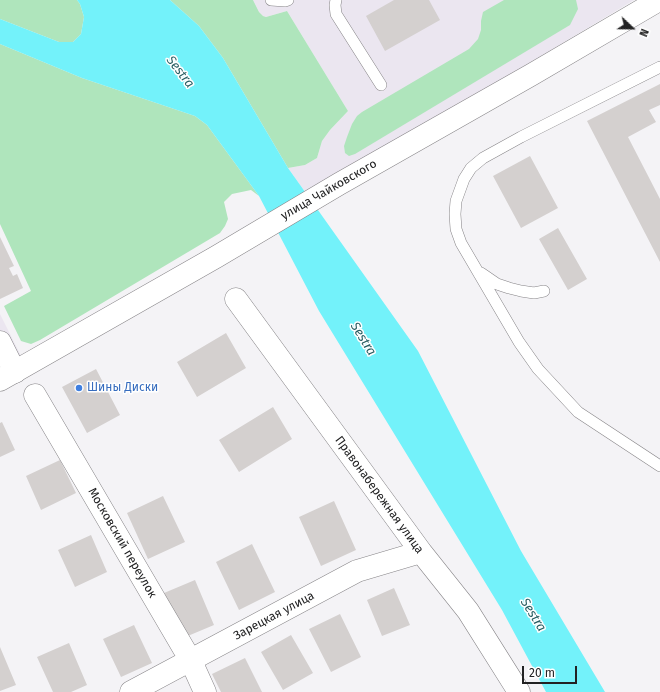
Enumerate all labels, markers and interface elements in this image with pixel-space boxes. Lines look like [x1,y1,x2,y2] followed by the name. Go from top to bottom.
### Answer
[612,8,652,48] north arrow
[636,27,651,38] text: N
[163,53,197,91] water label: Sestra
[279,157,379,223] street label: улица Чайковского
[347,319,379,359] water label: Sestra
[87,381,158,395] place label: Шины Диски
[74,383,84,393] marker: Шины Диски
[332,434,426,556] street label: Правонабережная улица
[85,485,159,601] street label: Московский переулок
[231,589,317,643] street label: Зарецкая улица
[517,595,549,635] water label: Sestra
[524,658,579,684] scale bar
[529,666,555,680] text: 20 m

